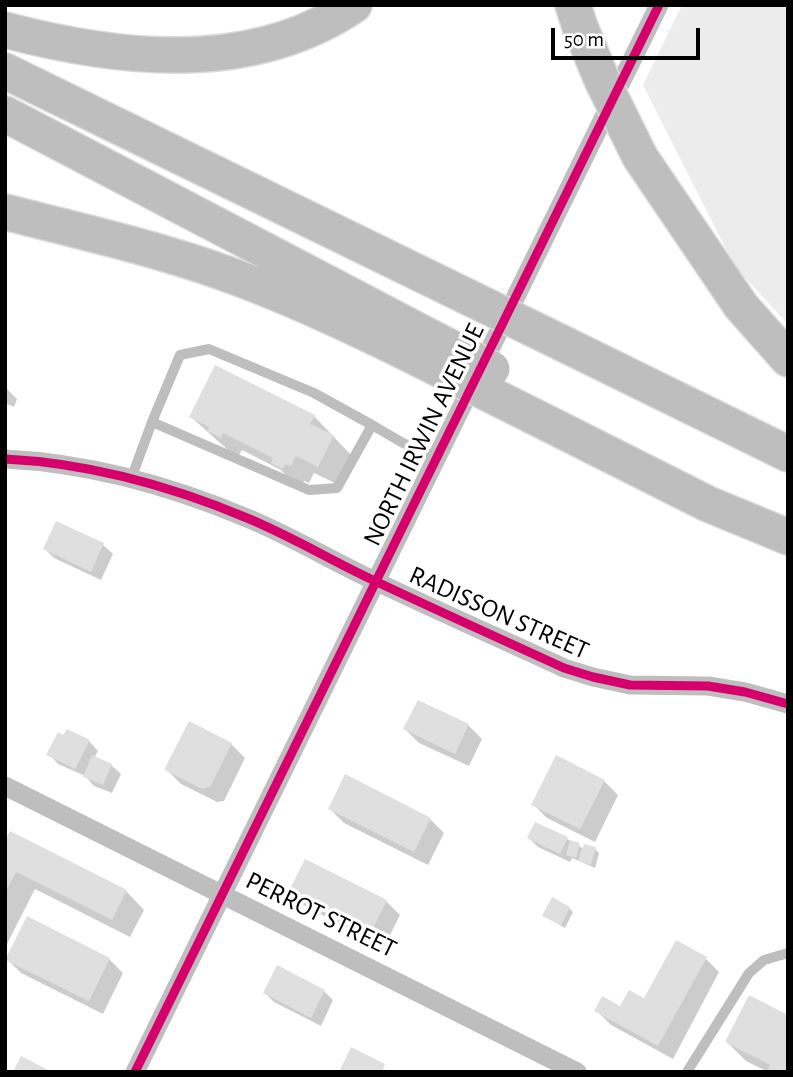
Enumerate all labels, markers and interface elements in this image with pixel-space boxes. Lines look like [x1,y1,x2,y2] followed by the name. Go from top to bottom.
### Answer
[555,14,704,58] scale bar
[564,29,604,50] text: 50 m
[357,319,491,551] street label: NORTH IRWIN AVENUE
[404,559,594,667] street label: RADISSON STREET
[240,865,402,965] street label: PERROT STREET

